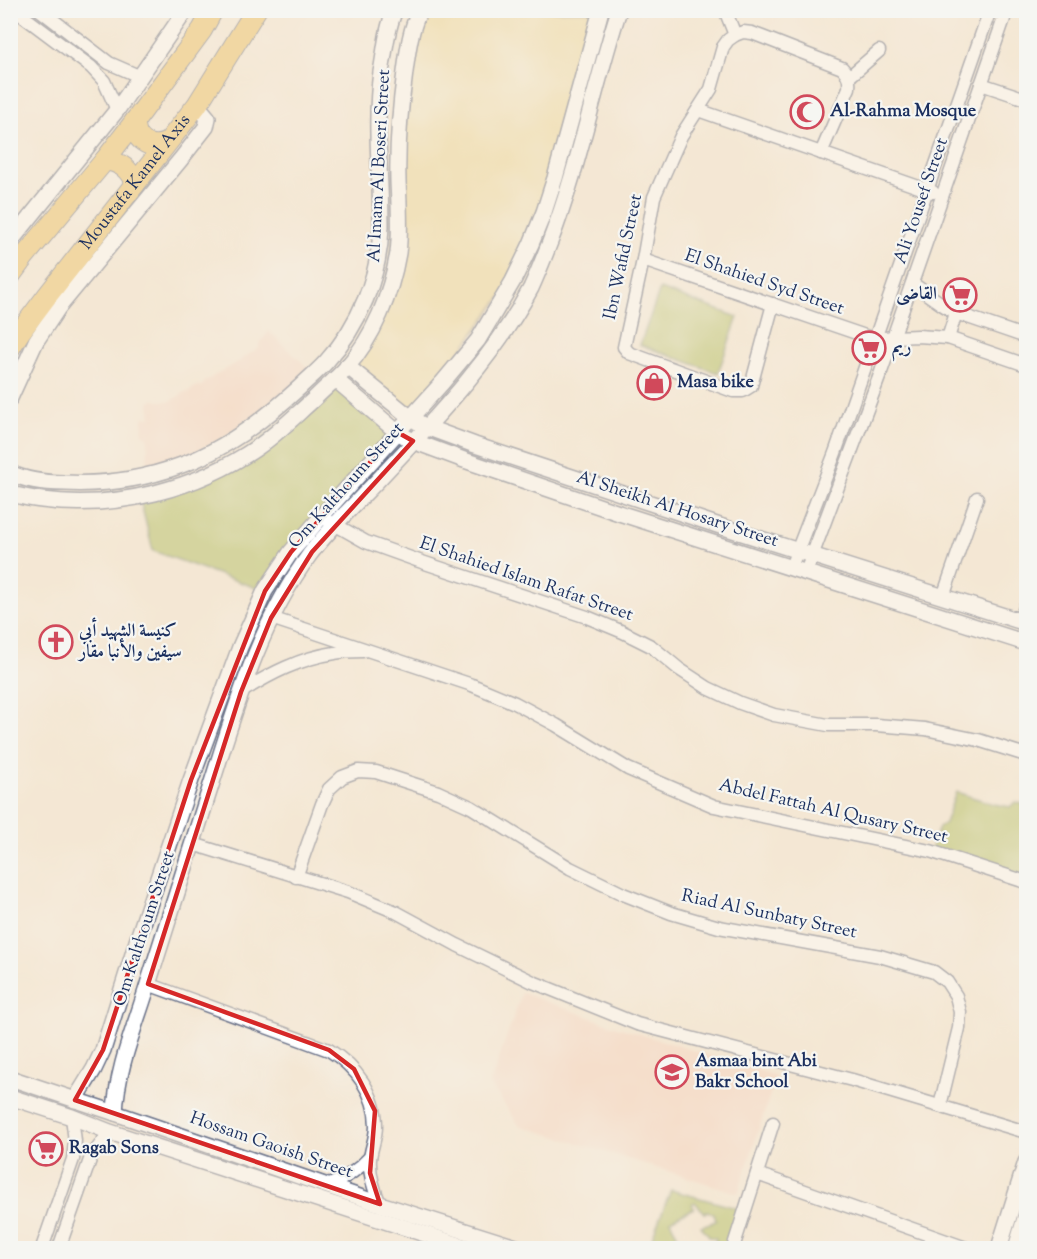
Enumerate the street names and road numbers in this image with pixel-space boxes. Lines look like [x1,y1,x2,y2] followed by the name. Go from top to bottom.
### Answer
[362,69,398,263] street label: Al Imam Al Boseri Street
[74,109,198,256] street label: Moustafa Kamel Axis
[888,134,956,268] street label: Ali Yousef Street
[598,192,650,322] street label: Ibn Wafid Street
[681,244,847,322] street label: El Shahied Syd Street
[283,417,411,555] street label: Om Kalthoum Street
[573,465,781,555] street label: Al Sheikh Al Hosary Street
[416,531,636,629] street label: El Shahied Islam Rafat Street
[716,773,950,851] street label: Abdel Fattah Al Qusary Street
[108,848,182,1010] street label: Om Kalthoum Street
[679,884,859,946] street label: Riad Al Sunbaty Street
[186,1106,356,1186] street label: Hossam Gaoish Street

